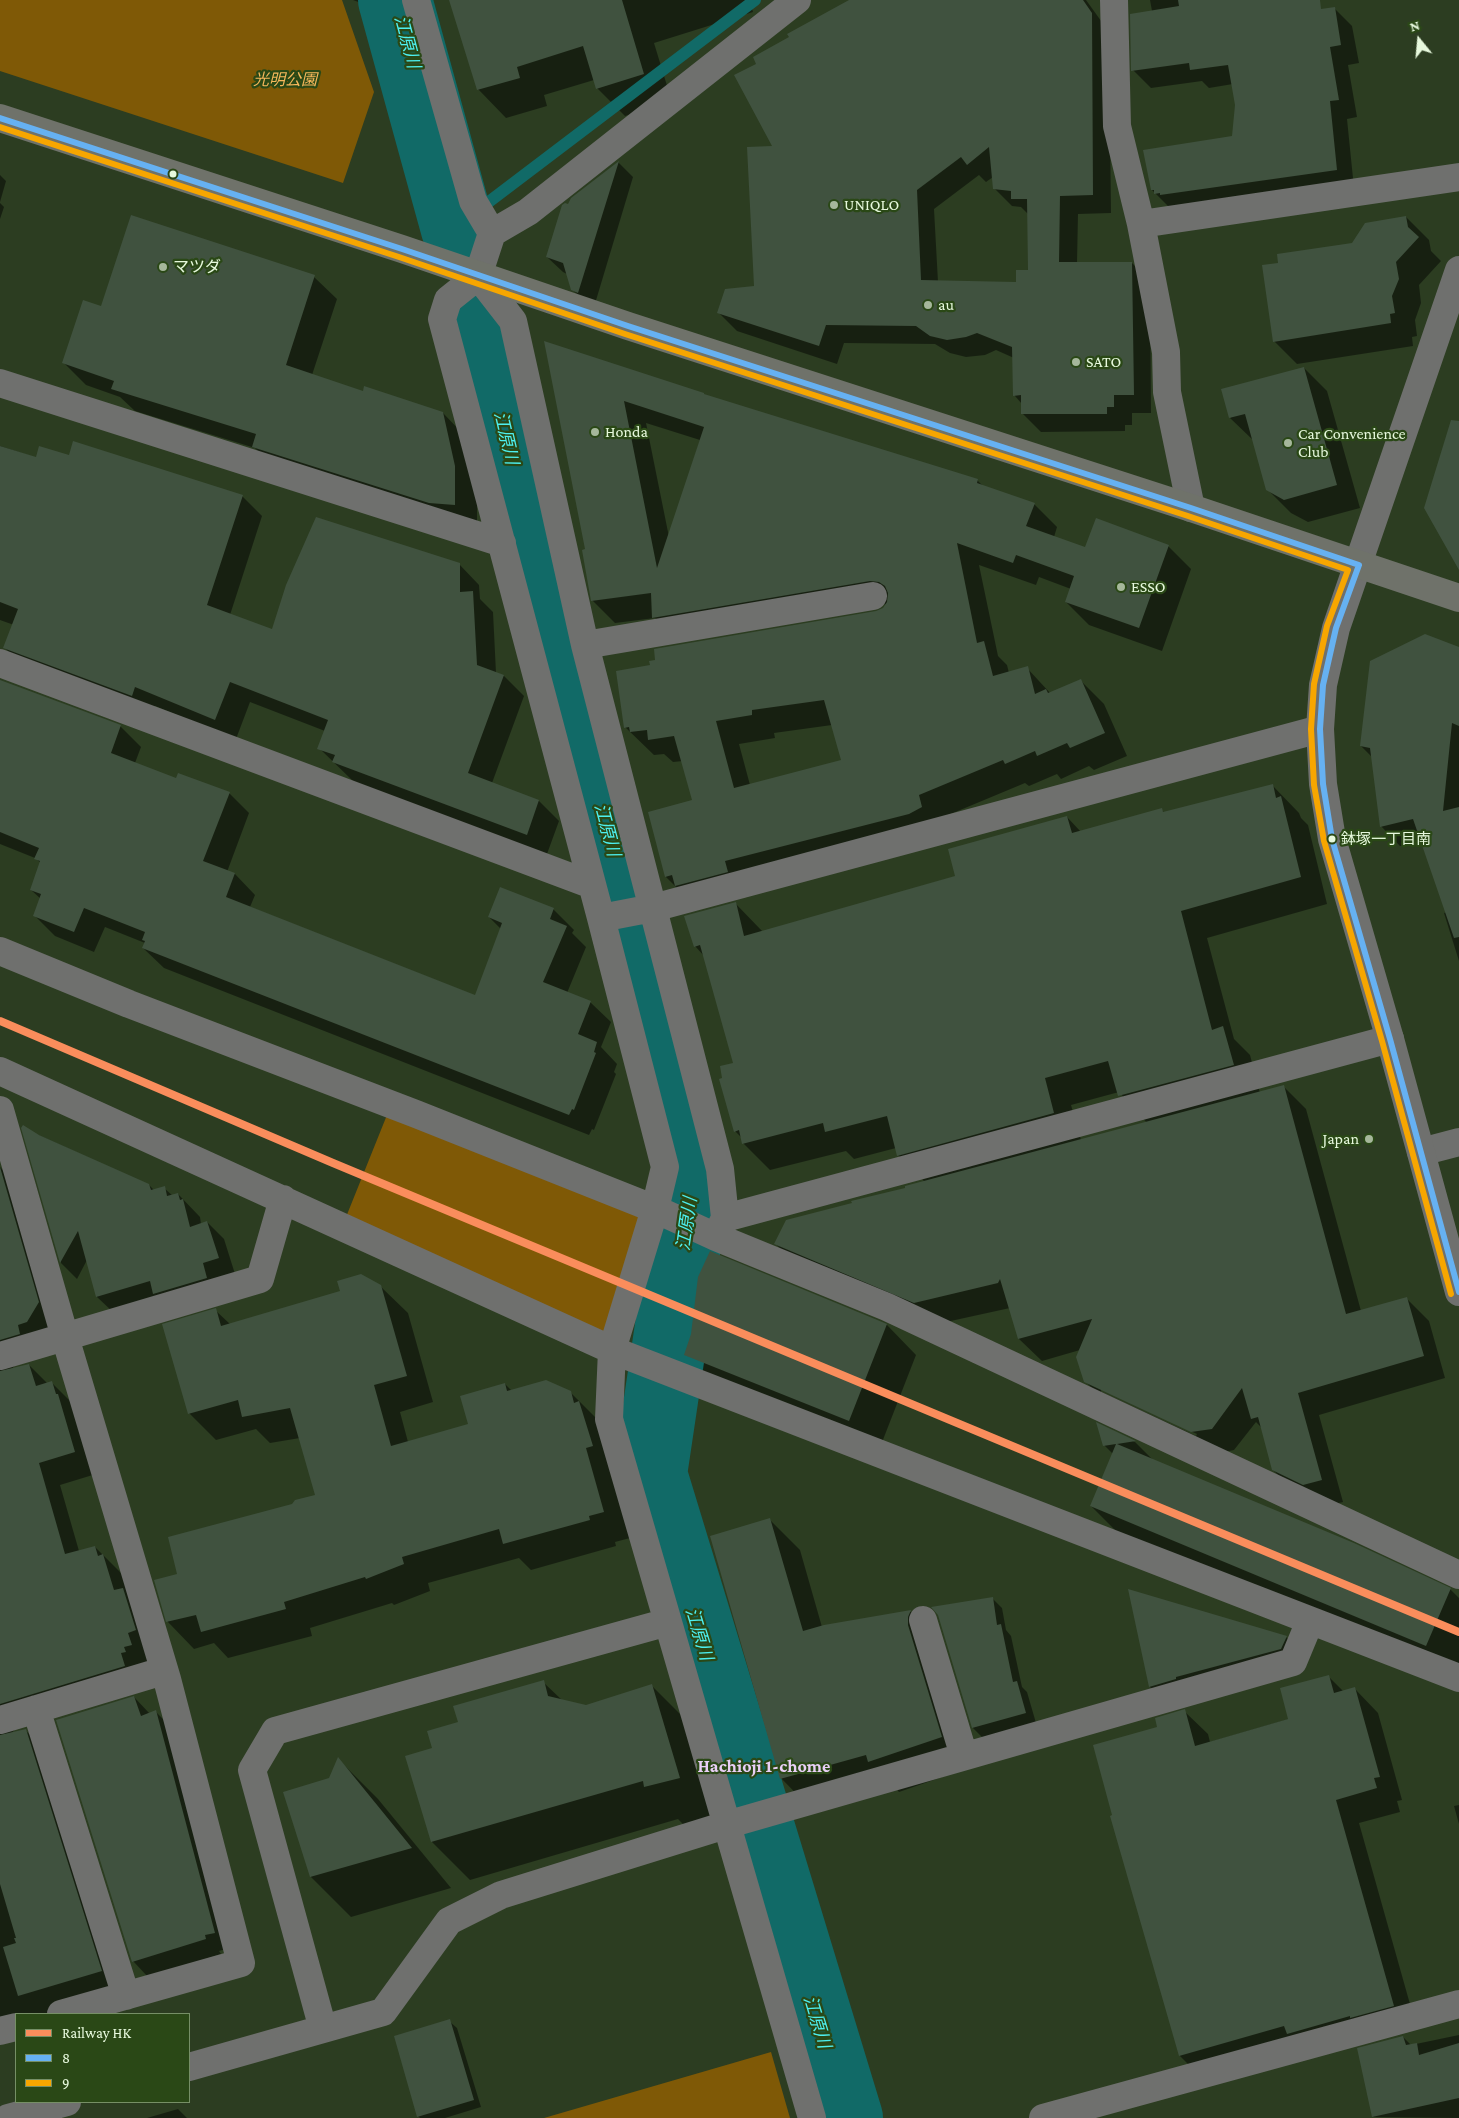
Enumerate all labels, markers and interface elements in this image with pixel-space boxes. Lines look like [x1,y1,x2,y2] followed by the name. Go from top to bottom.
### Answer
[390,13,424,71] water label: 江原川
[1394,15,1444,65] north arrow
[1408,17,1422,35] text: N
[253,70,317,90] park label: 光明公園
[168,169,178,179] unlabelled marker
[844,195,899,215] place label: UNIQLO
[828,199,840,211] marker: UNIQLO
[173,257,221,277] place label: マツダ
[157,261,169,273] marker: マツダ
[938,295,954,315] place label: au
[922,299,934,311] marker: au
[1086,352,1121,372] place label: SATO
[1070,356,1082,368] marker: SATO
[489,409,523,467] water label: 江原川
[605,422,648,442] place label: Honda
[1298,424,1406,462] place label: Car Convenience Club
[589,426,601,438] marker: Honda
[1282,437,1294,449] marker: Car Convenience Club
[1131,577,1165,597] place label: ESSO
[1115,581,1127,593] marker: ESSO
[590,801,624,859] water label: 江原川
[1341,830,1431,848] place label: 鉢塚一丁目南
[1327,834,1337,844] marker: 鉢塚一丁目南
[1322,1129,1359,1149] place label: Japan
[1363,1133,1375,1145] marker: Japan
[673,1196,701,1252] water label: 江原川
[681,1605,717,1663] water label: 江原川
[698,1755,830,1777] district label: Hachioji 1-chome
[799,1993,835,2051] water label: 江原川
[15,2013,190,2103] legend
[62,2025,131,2041] text: Railway HK
[62,2050,70,2066] text: 8
[62,2075,70,2091] text: 9

